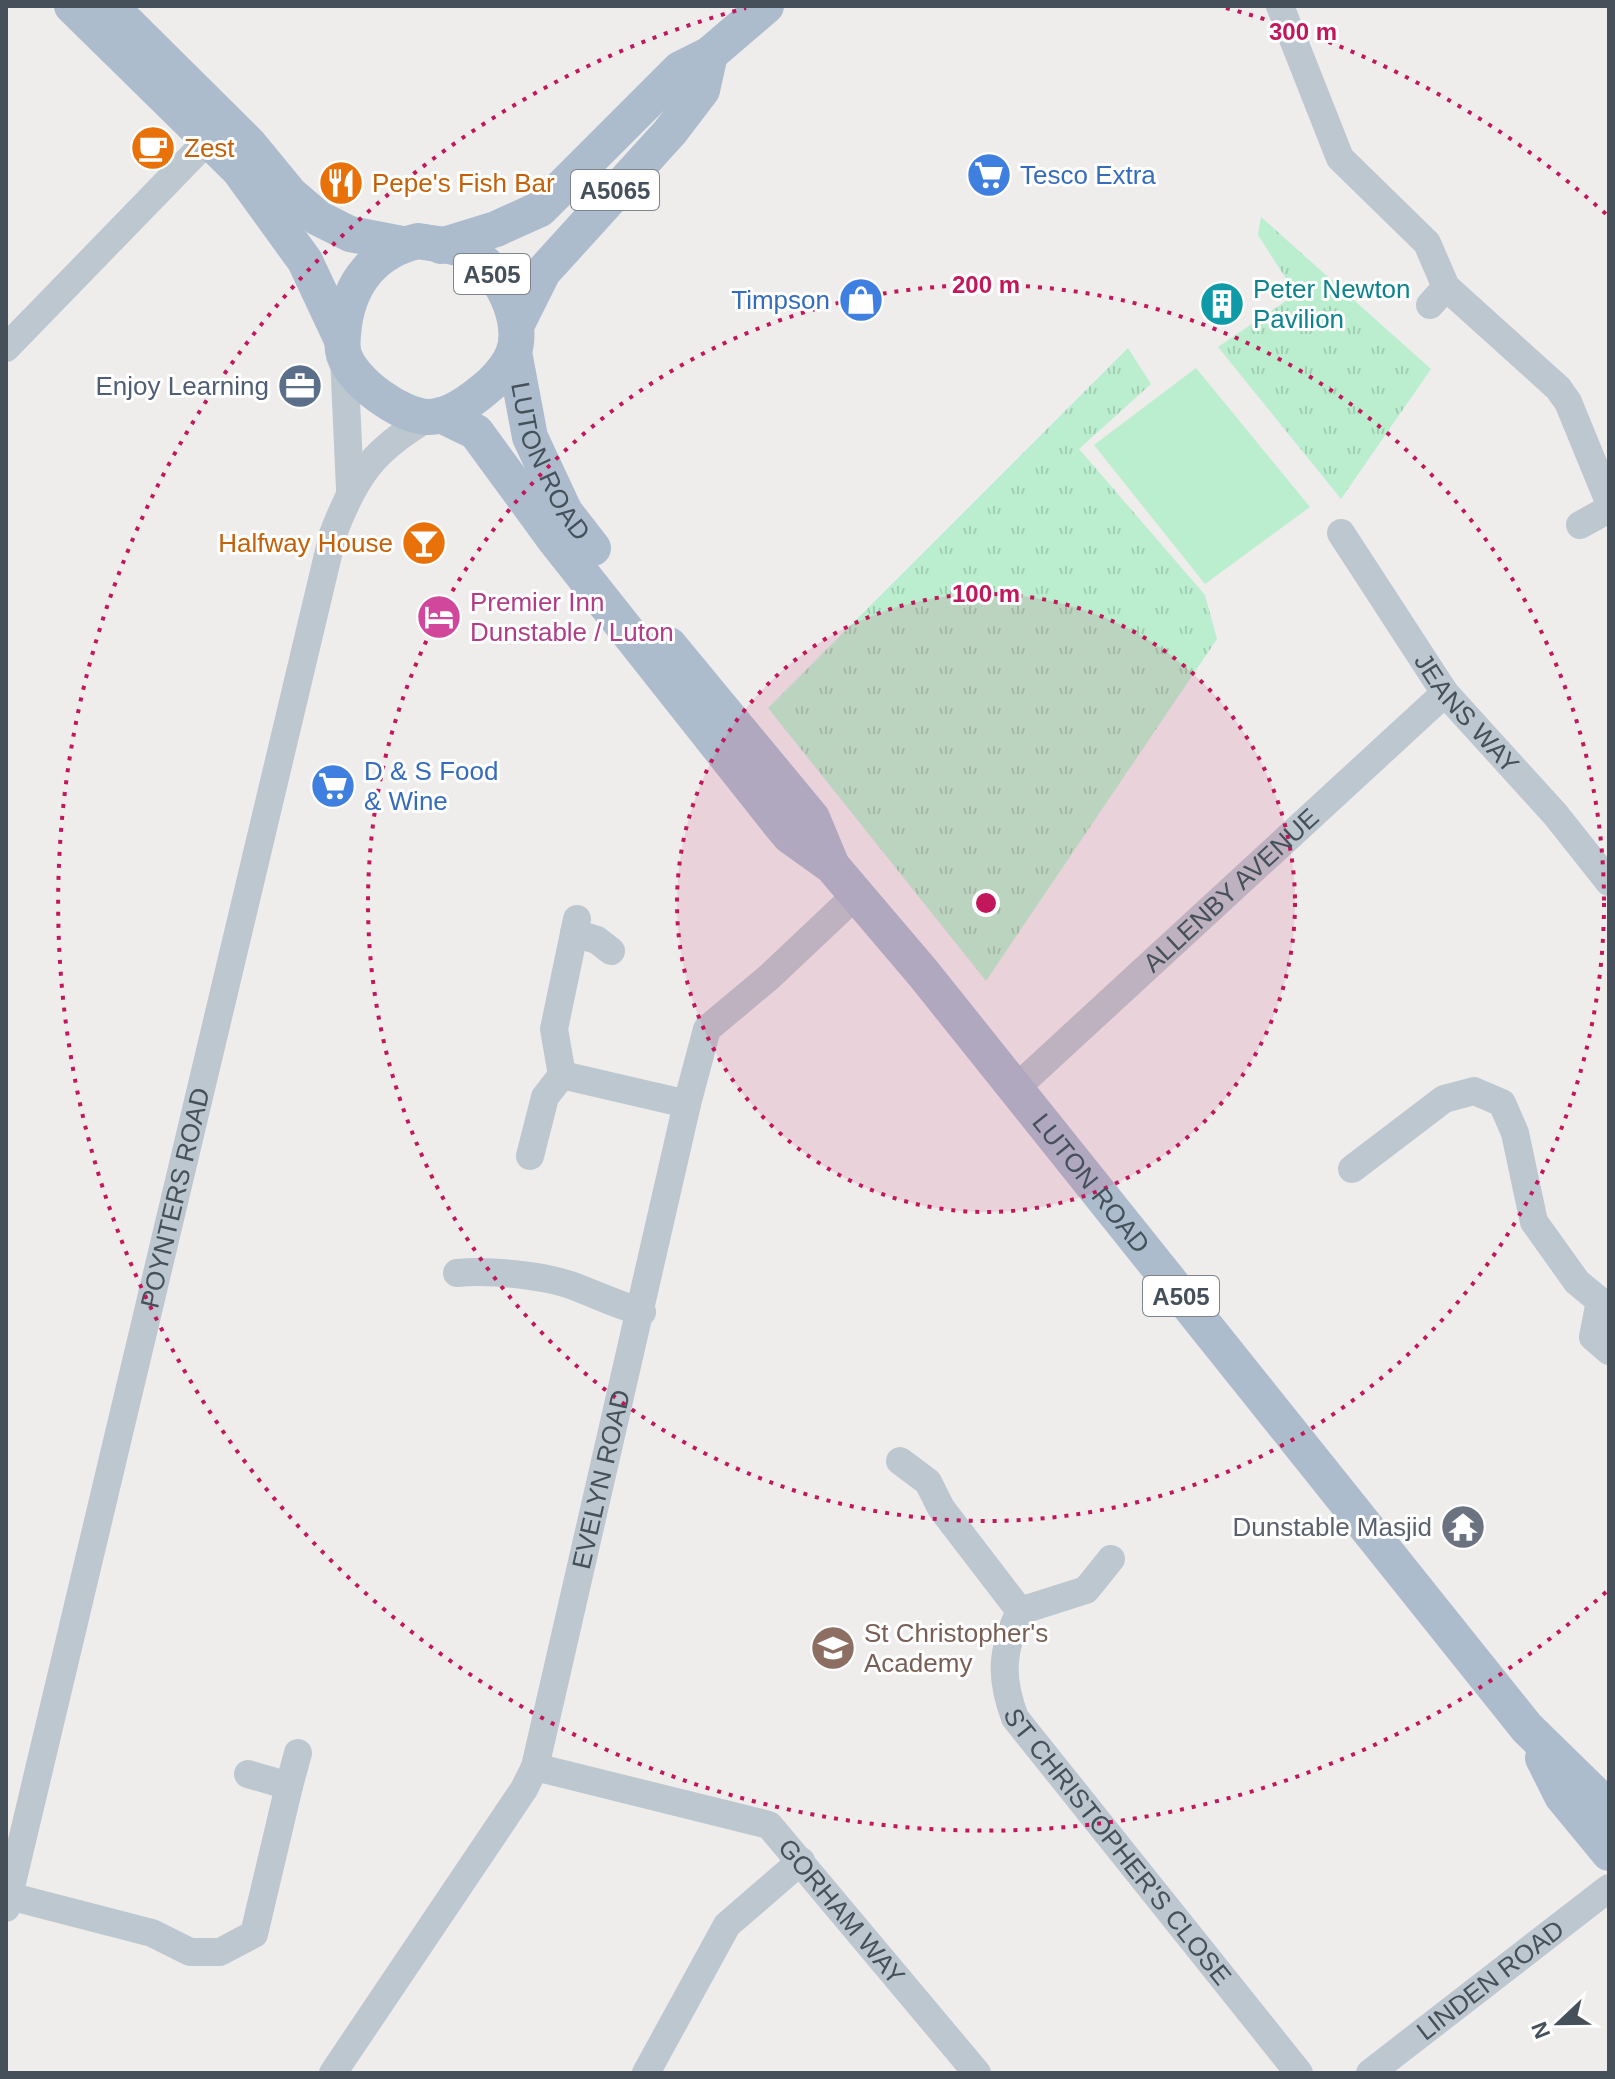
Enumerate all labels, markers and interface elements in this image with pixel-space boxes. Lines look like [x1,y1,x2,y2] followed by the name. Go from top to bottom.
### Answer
[1269,18,1337,45] text: 300 m
[129,124,177,172] cafe icon: Zest
[184,133,235,163] place label: Zest
[965,151,1013,199] supermarket icon: Tesco Extra
[317,159,365,207] restaurant icon: Pepe's Fish Bar
[1020,160,1156,190] place label: Tesco Extra
[372,168,555,198] place label: Pepe's Fish Bar
[571,170,659,210] road number: A5065
[454,254,530,294] road number: A505
[952,271,1020,298] text: 200 m
[1253,274,1411,334] place label: Peter Newton Pavilion
[837,276,885,324] shop icon: Timpson
[1198,280,1246,328] building icon: Peter Newton Pavilion
[731,285,830,315] place label: Timpson
[276,362,324,410] office icon: Enjoy Learning
[96,371,269,401] place label: Enjoy Learning
[505,380,596,546] street label: LUTON ROAD
[400,519,448,567] bar icon: Halfway House
[218,528,393,558] place label: Halfway House
[952,580,1020,607] text: 100 m
[470,587,674,647] place label: Premier Inn Dunstable / Luton
[415,593,463,641] hotel icon: Premier Inn Dunstable / Luton
[1408,647,1525,779] street label: JEANS WAY
[364,756,498,816] place label: D & S Food & Wine
[309,762,357,810] supermarket icon: D & S Food & Wine
[1137,802,1325,978] street label: ALLENBY AVENUE
[972,889,1000,917] centre of rings
[134,1085,216,1311] street label: POYNTERS ROAD
[1026,1107,1156,1259] street label: LUTON ROAD
[1143,1276,1219,1316] road number: A505
[566,1387,636,1572] street label: EVELYN ROAD
[1439,1503,1487,1551] temple icon: Dunstable Masjid
[1233,1512,1432,1542] place label: Dunstable Masjid
[864,1618,1048,1678] place label: St Christopher's Academy
[809,1624,857,1672] school or university icon: St Christopher's Academy
[998,1704,1237,1991] street label: ST CHRISTOPHER'S CLOSE
[772,1833,911,1990] street label: GORHAM WAY
[1410,1914,1570,2048] street label: LINDEN ROAD
[1519,1983,1599,2063] north arrow

